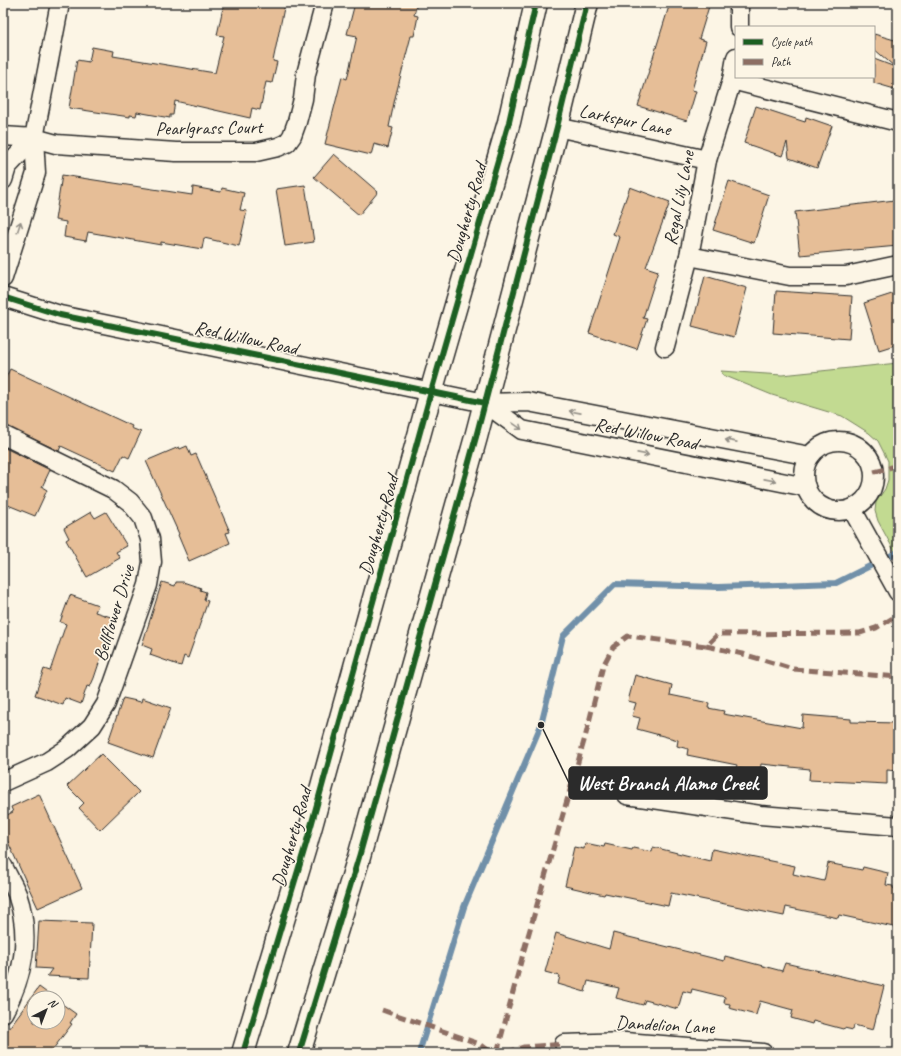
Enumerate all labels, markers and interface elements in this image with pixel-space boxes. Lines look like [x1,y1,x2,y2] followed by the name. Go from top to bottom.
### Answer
[735,26,875,78] legend
[771,34,813,50] text: Cycle path
[771,54,791,70] text: Path
[577,99,675,142] street label: Larkspur Lane
[155,115,264,141] street label: Pearlgrass Court
[658,147,700,247] street label: Regal Lily Lane
[441,158,493,266] street label: Dougherty Road
[16,221,23,234] one-way arrow
[192,315,303,361] street label: Red Willow Road
[569,407,582,415] one-way arrow
[592,412,703,456] street label: Red Willow Road
[511,422,522,430] one-way arrow
[725,437,738,445] one-way arrow
[636,451,649,459] one-way arrow
[353,470,405,578] street label: Dougherty Road
[764,477,777,485] one-way arrow
[88,560,141,664] street label: Bellflower Drive
[569,767,767,799] callout: West Branch Alamo Creek
[578,771,761,796] text: West Branch Alamo Creek
[266,782,318,890] street label: Dougherty Road
[26,990,66,1030] north arrow
[45,995,62,1012] text: N
[615,1010,717,1040] street label: Dandelion Lane

